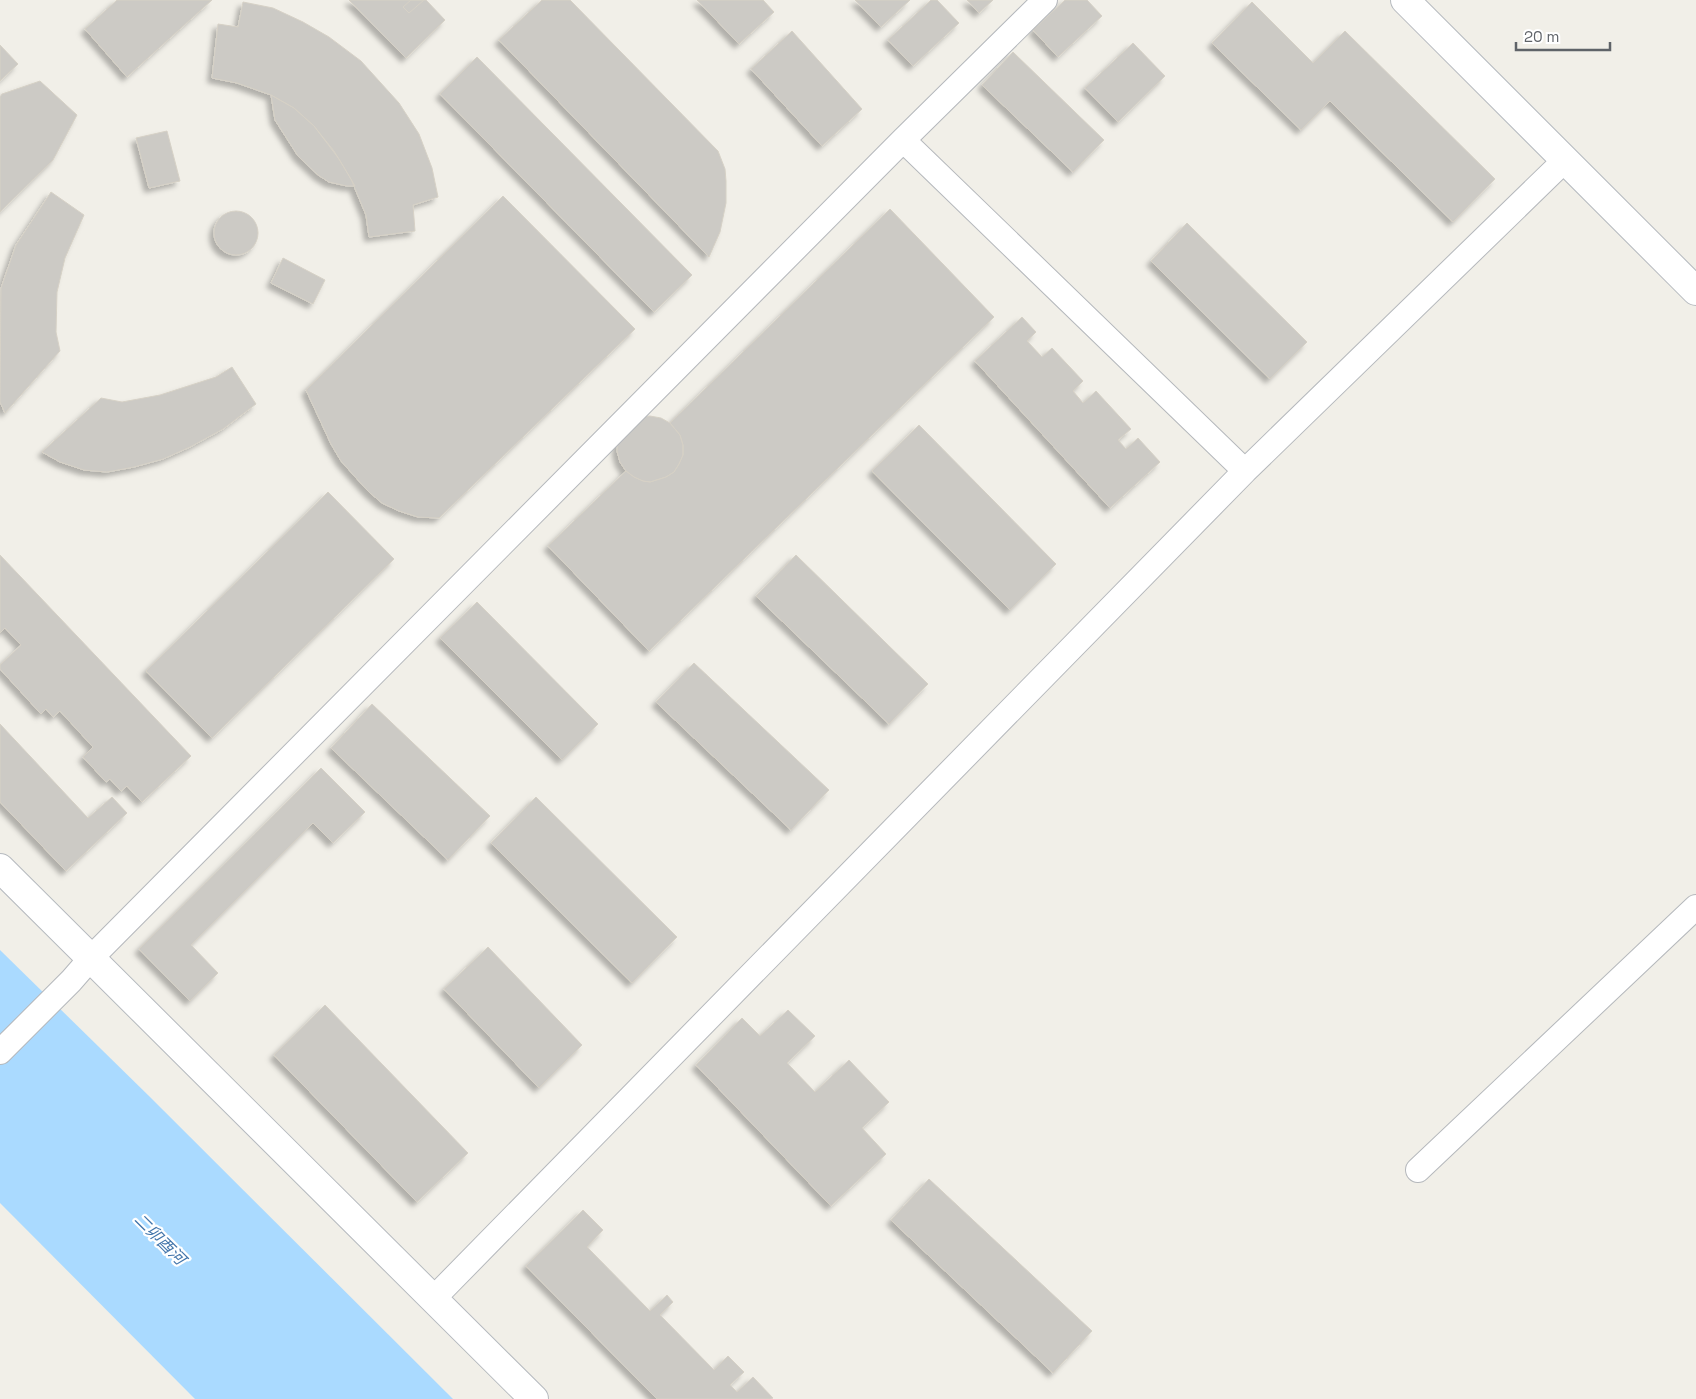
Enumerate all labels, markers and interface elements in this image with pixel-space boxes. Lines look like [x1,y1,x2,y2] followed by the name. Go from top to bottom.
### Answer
[1516,20,1610,52] scale bar
[1524,27,1559,46] text: 20 m
[130,1209,192,1271] water label: 二卯酉河

